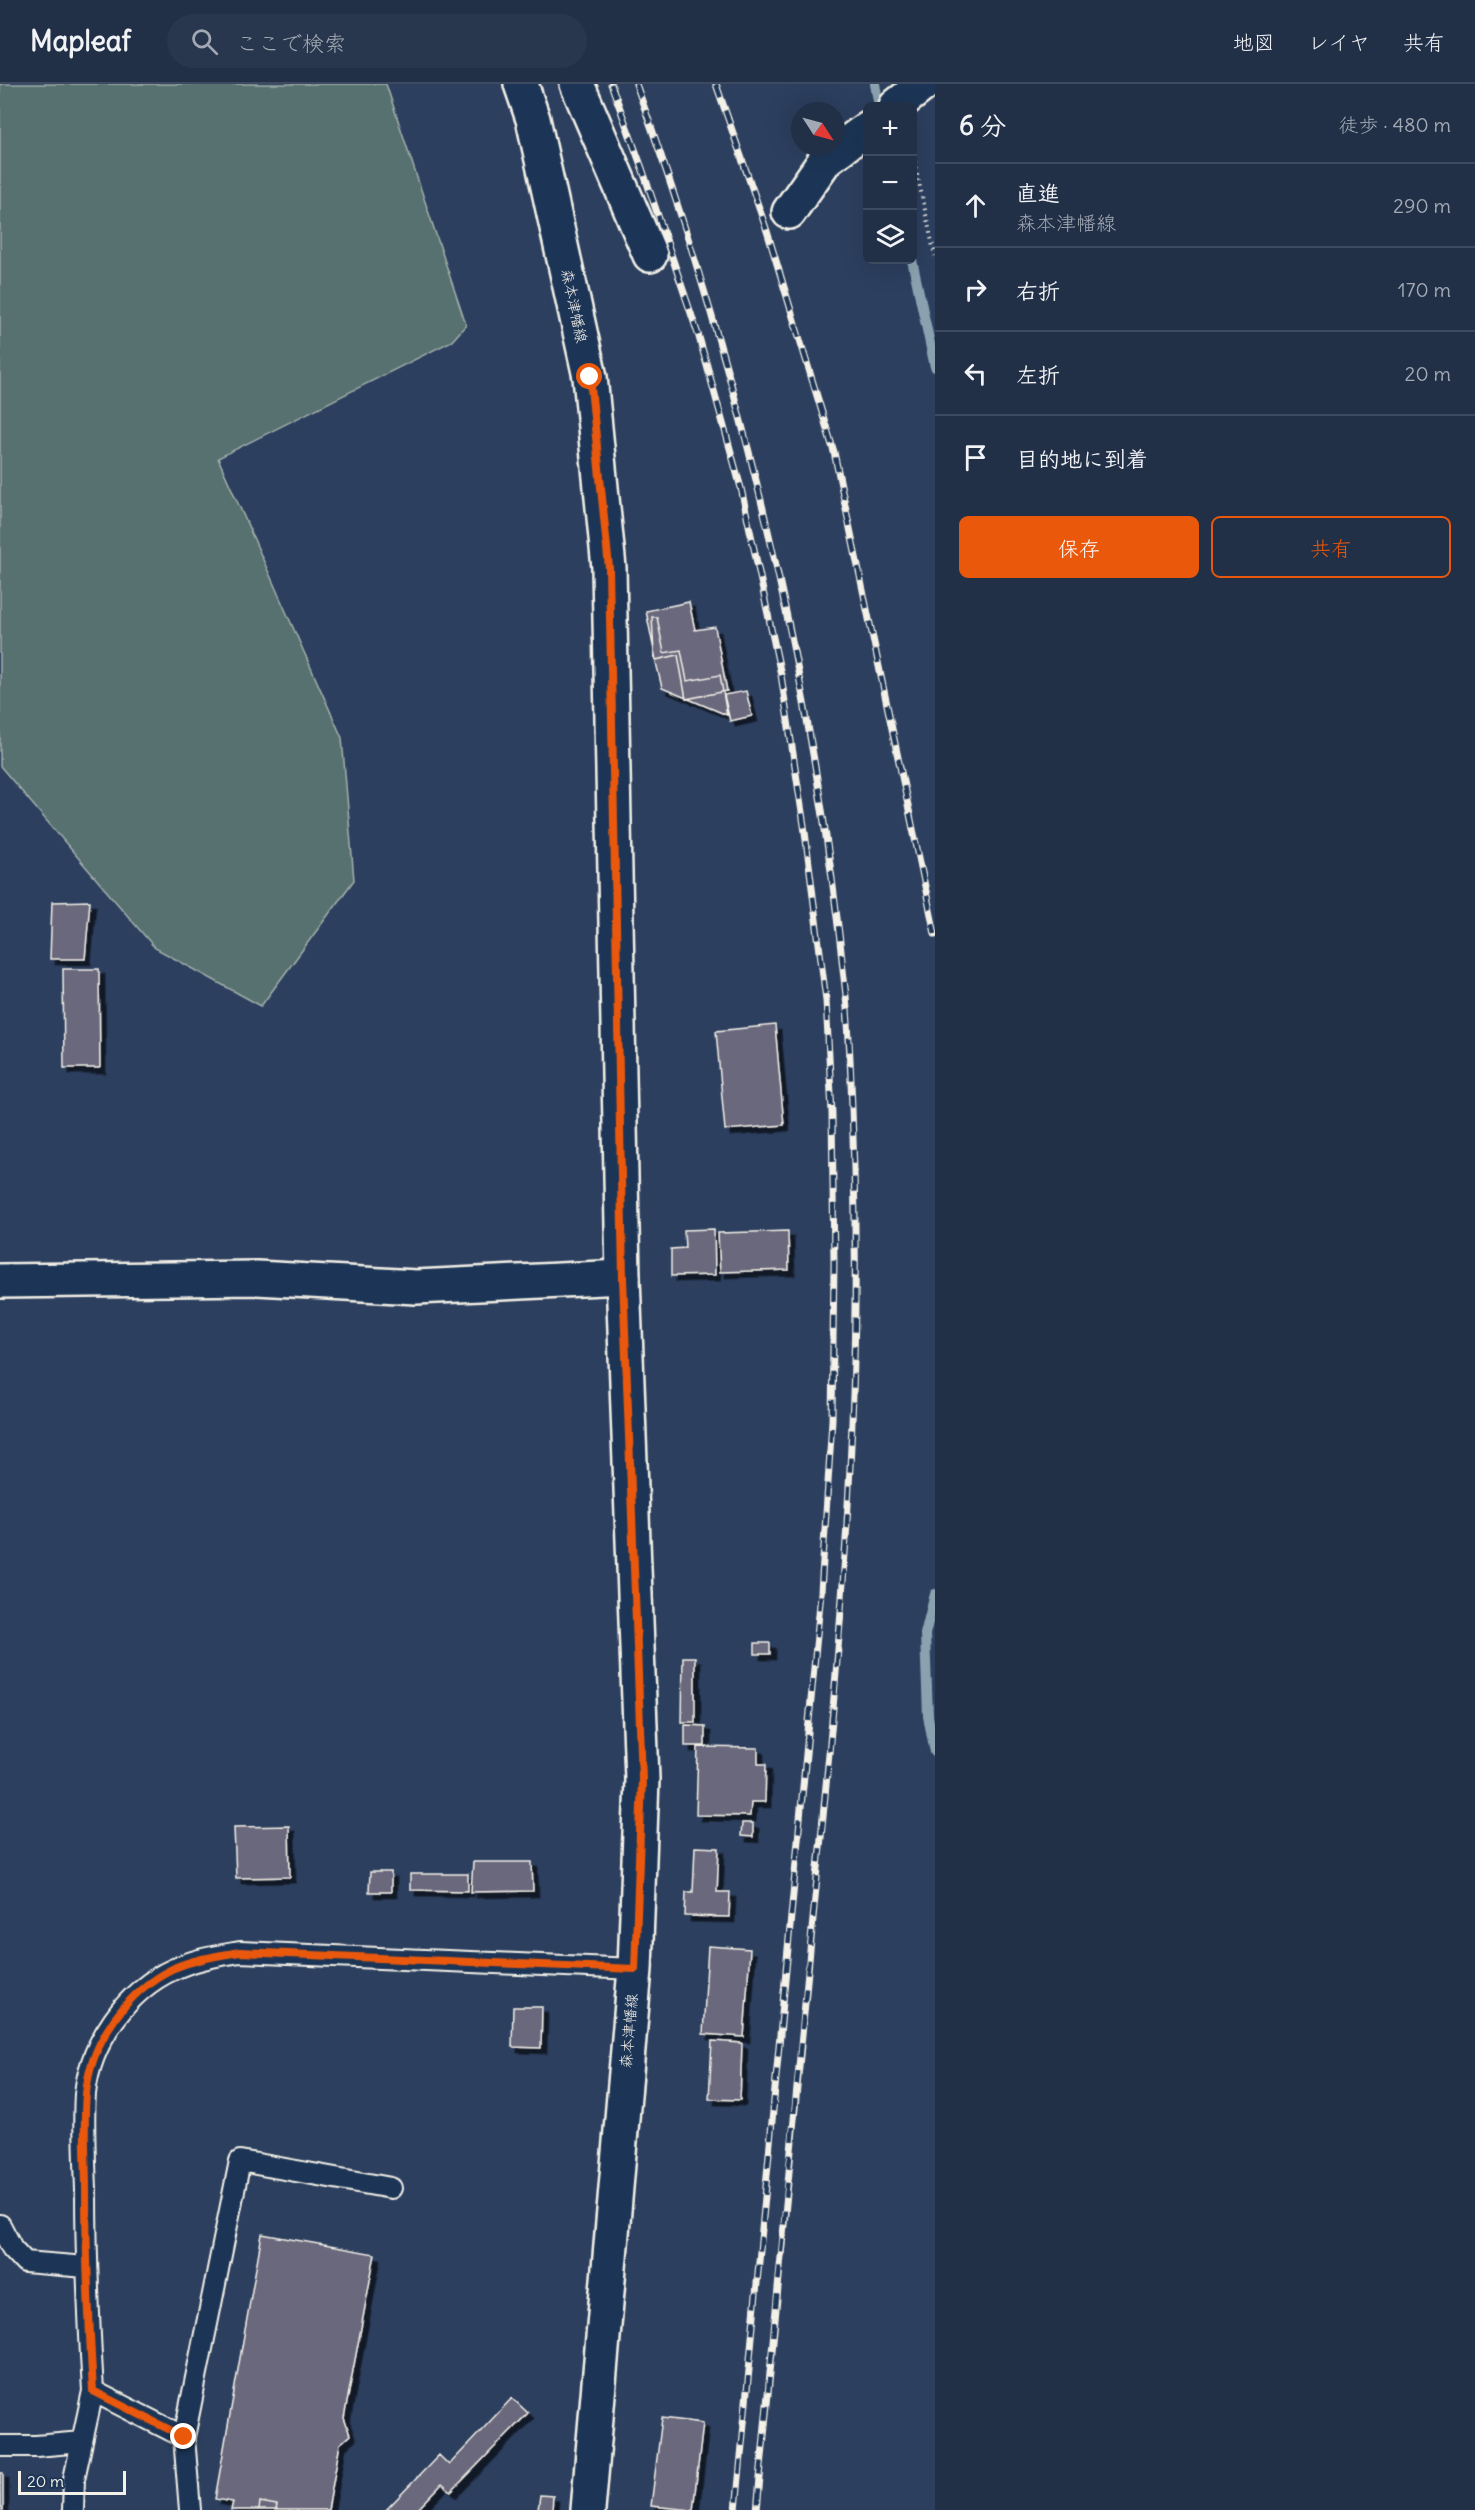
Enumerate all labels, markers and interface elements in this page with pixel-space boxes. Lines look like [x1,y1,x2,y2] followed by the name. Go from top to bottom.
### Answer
[167,14,587,68] search box
[30,23,131,59] text: Mapleaf
[188,25,221,58] icon: search
[236,29,346,57] text: ここで検索
[1233,29,1275,56] text: 地図
[1308,29,1370,56] text: レイヤ
[1403,29,1445,56] text: 共有
[791,102,845,156] north arrow
[863,102,917,264] map controls
[863,102,917,156] button: +
[959,109,1006,142] text: 6 分
[1339,112,1451,137] text: 徒歩 · 480 m
[863,156,917,210] button: −
[1016,179,1060,207] text: 直進
[959,189,992,222] icon: ahead
[1393,193,1451,218] text: 290 m
[863,210,917,264] button: layers
[1016,210,1116,235] text: 森本津幡線
[557,267,592,345] street label: 森本津幡線
[959,273,992,306] icon: right
[1016,277,1060,305] text: 右折
[1398,277,1451,302] text: 170 m
[959,357,992,390] icon: left
[1016,361,1060,389] text: 左折
[1405,361,1451,386] text: 20 m
[576,363,602,389] route start
[959,441,992,474] icon: arrive
[1016,445,1148,473] text: 目的地に到着
[959,516,1199,578] button: 保存
[1211,516,1451,578] button: 共有
[616,1993,641,2069] street label: 森本津幡線
[170,2423,196,2449] route end
[18,2468,126,2496] scale bar
[27,2471,64,2491] text: 20 m

